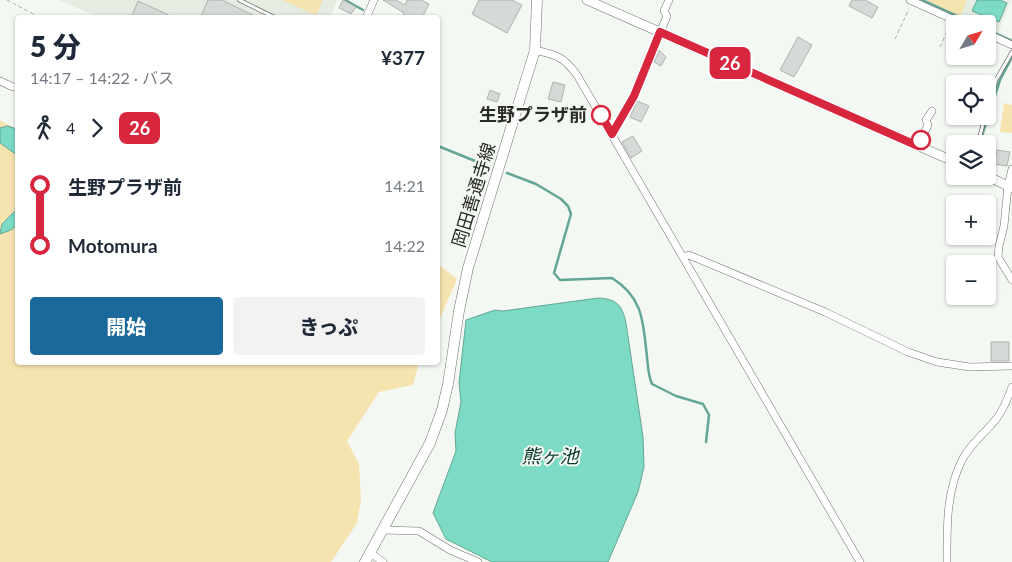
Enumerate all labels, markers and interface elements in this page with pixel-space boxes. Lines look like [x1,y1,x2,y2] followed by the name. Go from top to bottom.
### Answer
[946,15,996,65] north arrow
[946,15,996,305] map controls
[30,29,81,63] text: 5 分
[381,46,425,69] text: ¥377
[708,47,752,79] line badge: 26
[720,52,740,74] text: 26
[30,68,174,87] text: 14:17 – 14:22 · バス
[946,75,996,125] button: locate
[479,103,587,125] place label: 生野プラザ前
[591,105,611,125] marker: 生野プラザ前
[30,114,58,142] icon: walk
[83,114,111,142] icon: forward
[129,117,150,139] text: 26
[66,118,75,137] text: 4
[911,130,931,150] unlabelled marker
[946,135,996,185] button: layers
[447,140,499,250] street label: 岡田善通寺線
[68,175,182,198] text: 生野プラザ前
[384,176,425,195] text: 14:21
[946,195,996,245] button: +
[68,234,158,257] text: Motomura
[384,236,425,255] text: 14:22
[946,255,996,305] button: −
[30,297,223,355] button: 開始
[233,297,425,355] button: きっぷ
[521,444,580,467] water label: 熊ヶ池

